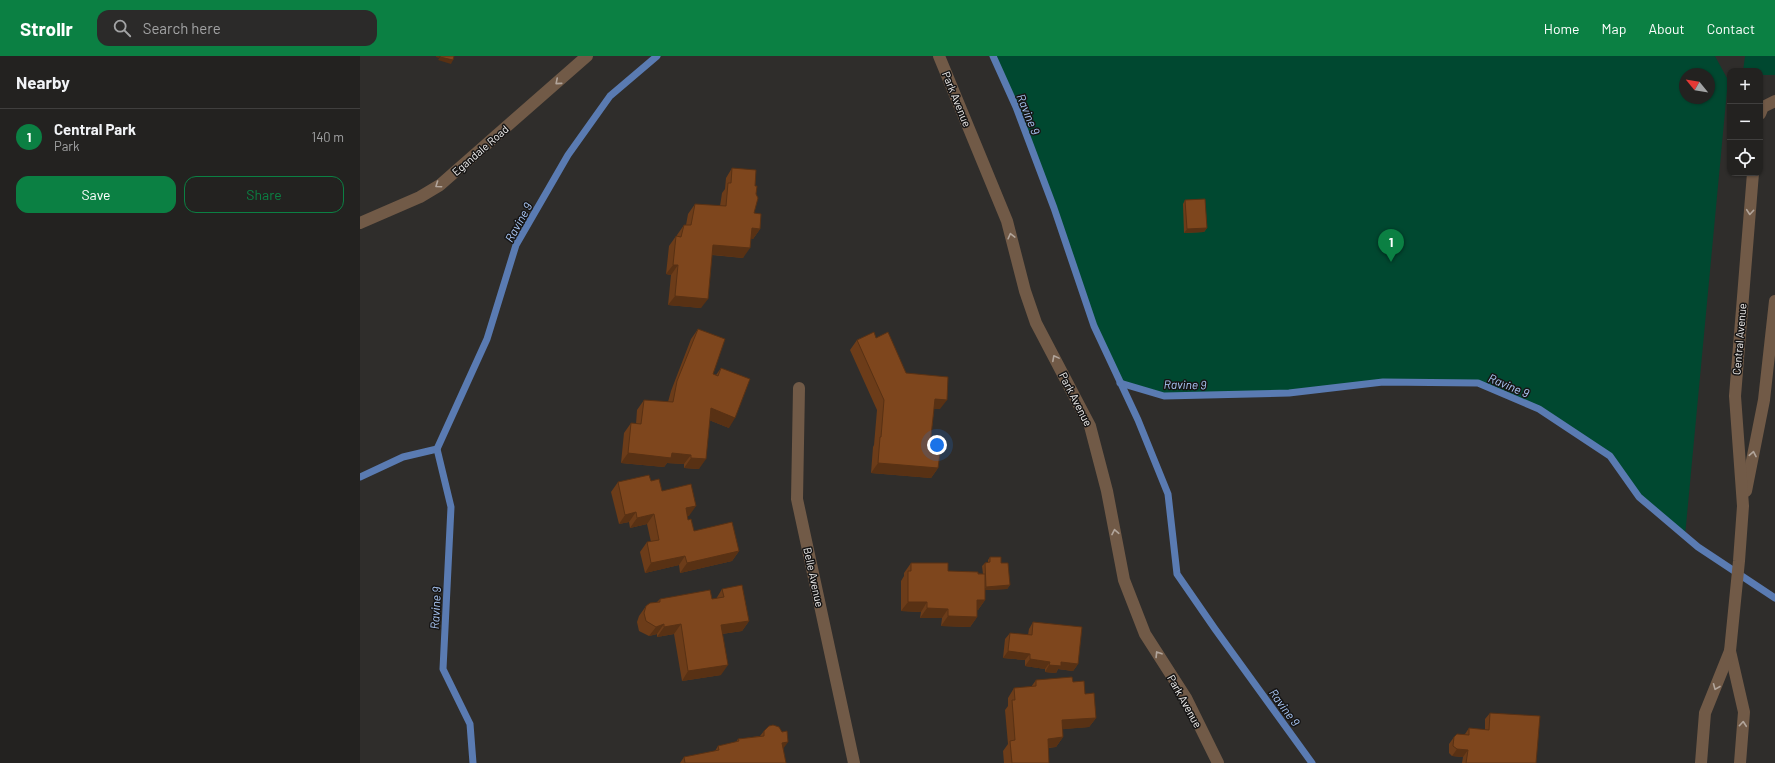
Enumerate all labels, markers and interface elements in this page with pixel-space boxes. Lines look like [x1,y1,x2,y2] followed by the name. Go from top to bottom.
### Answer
[97,10,377,46] search box
[20,17,73,40] text: Strollr
[111,17,133,39] icon: search
[143,19,221,37] text: Search here
[1544,20,1580,37] text: Home
[1602,20,1626,37] text: Map
[1648,20,1685,37] text: About
[1707,20,1755,37] text: Contact
[1679,68,1715,104] north arrow
[1727,68,1763,176] map controls
[1727,68,1763,104] button: +
[940,69,974,129] street label: Park Avenue
[16,72,70,92] text: Nearby
[555,77,562,84] one-way arrow
[1014,92,1044,136] water label: Ravine 9
[1727,104,1763,140] button: −
[54,120,136,138] text: Central Park
[449,122,511,178] street label: Egandale Road
[27,129,31,145] text: 1
[312,129,344,145] text: 140 m
[54,138,80,154] text: Park
[1727,140,1763,176] button: locate
[16,176,176,213] button: Save
[184,176,344,213] button: Share
[436,180,443,187] one-way arrow
[502,200,534,244] water label: Ravine 9
[1746,209,1755,215] one-way arrow
[1378,229,1404,262] pin: 1
[1008,233,1016,239] one-way arrow
[1729,303,1749,375] street label: Central Avenue
[1052,355,1059,362] one-way arrow
[1057,370,1095,428] street label: Park Avenue
[1487,370,1531,400] water label: Ravine 9
[1163,377,1207,391] water label: Ravine 9
[927,435,947,455] your location
[1749,450,1757,457] one-way arrow
[1111,529,1120,535] one-way arrow
[801,546,827,608] street label: Belle Avenue
[427,586,443,630] water label: Ravine 9
[1155,651,1162,658] one-way arrow
[1165,672,1205,730] street label: Park Avenue
[1712,684,1720,691] one-way arrow
[1267,686,1303,728] water label: Ravine 9
[1739,721,1748,727] one-way arrow

